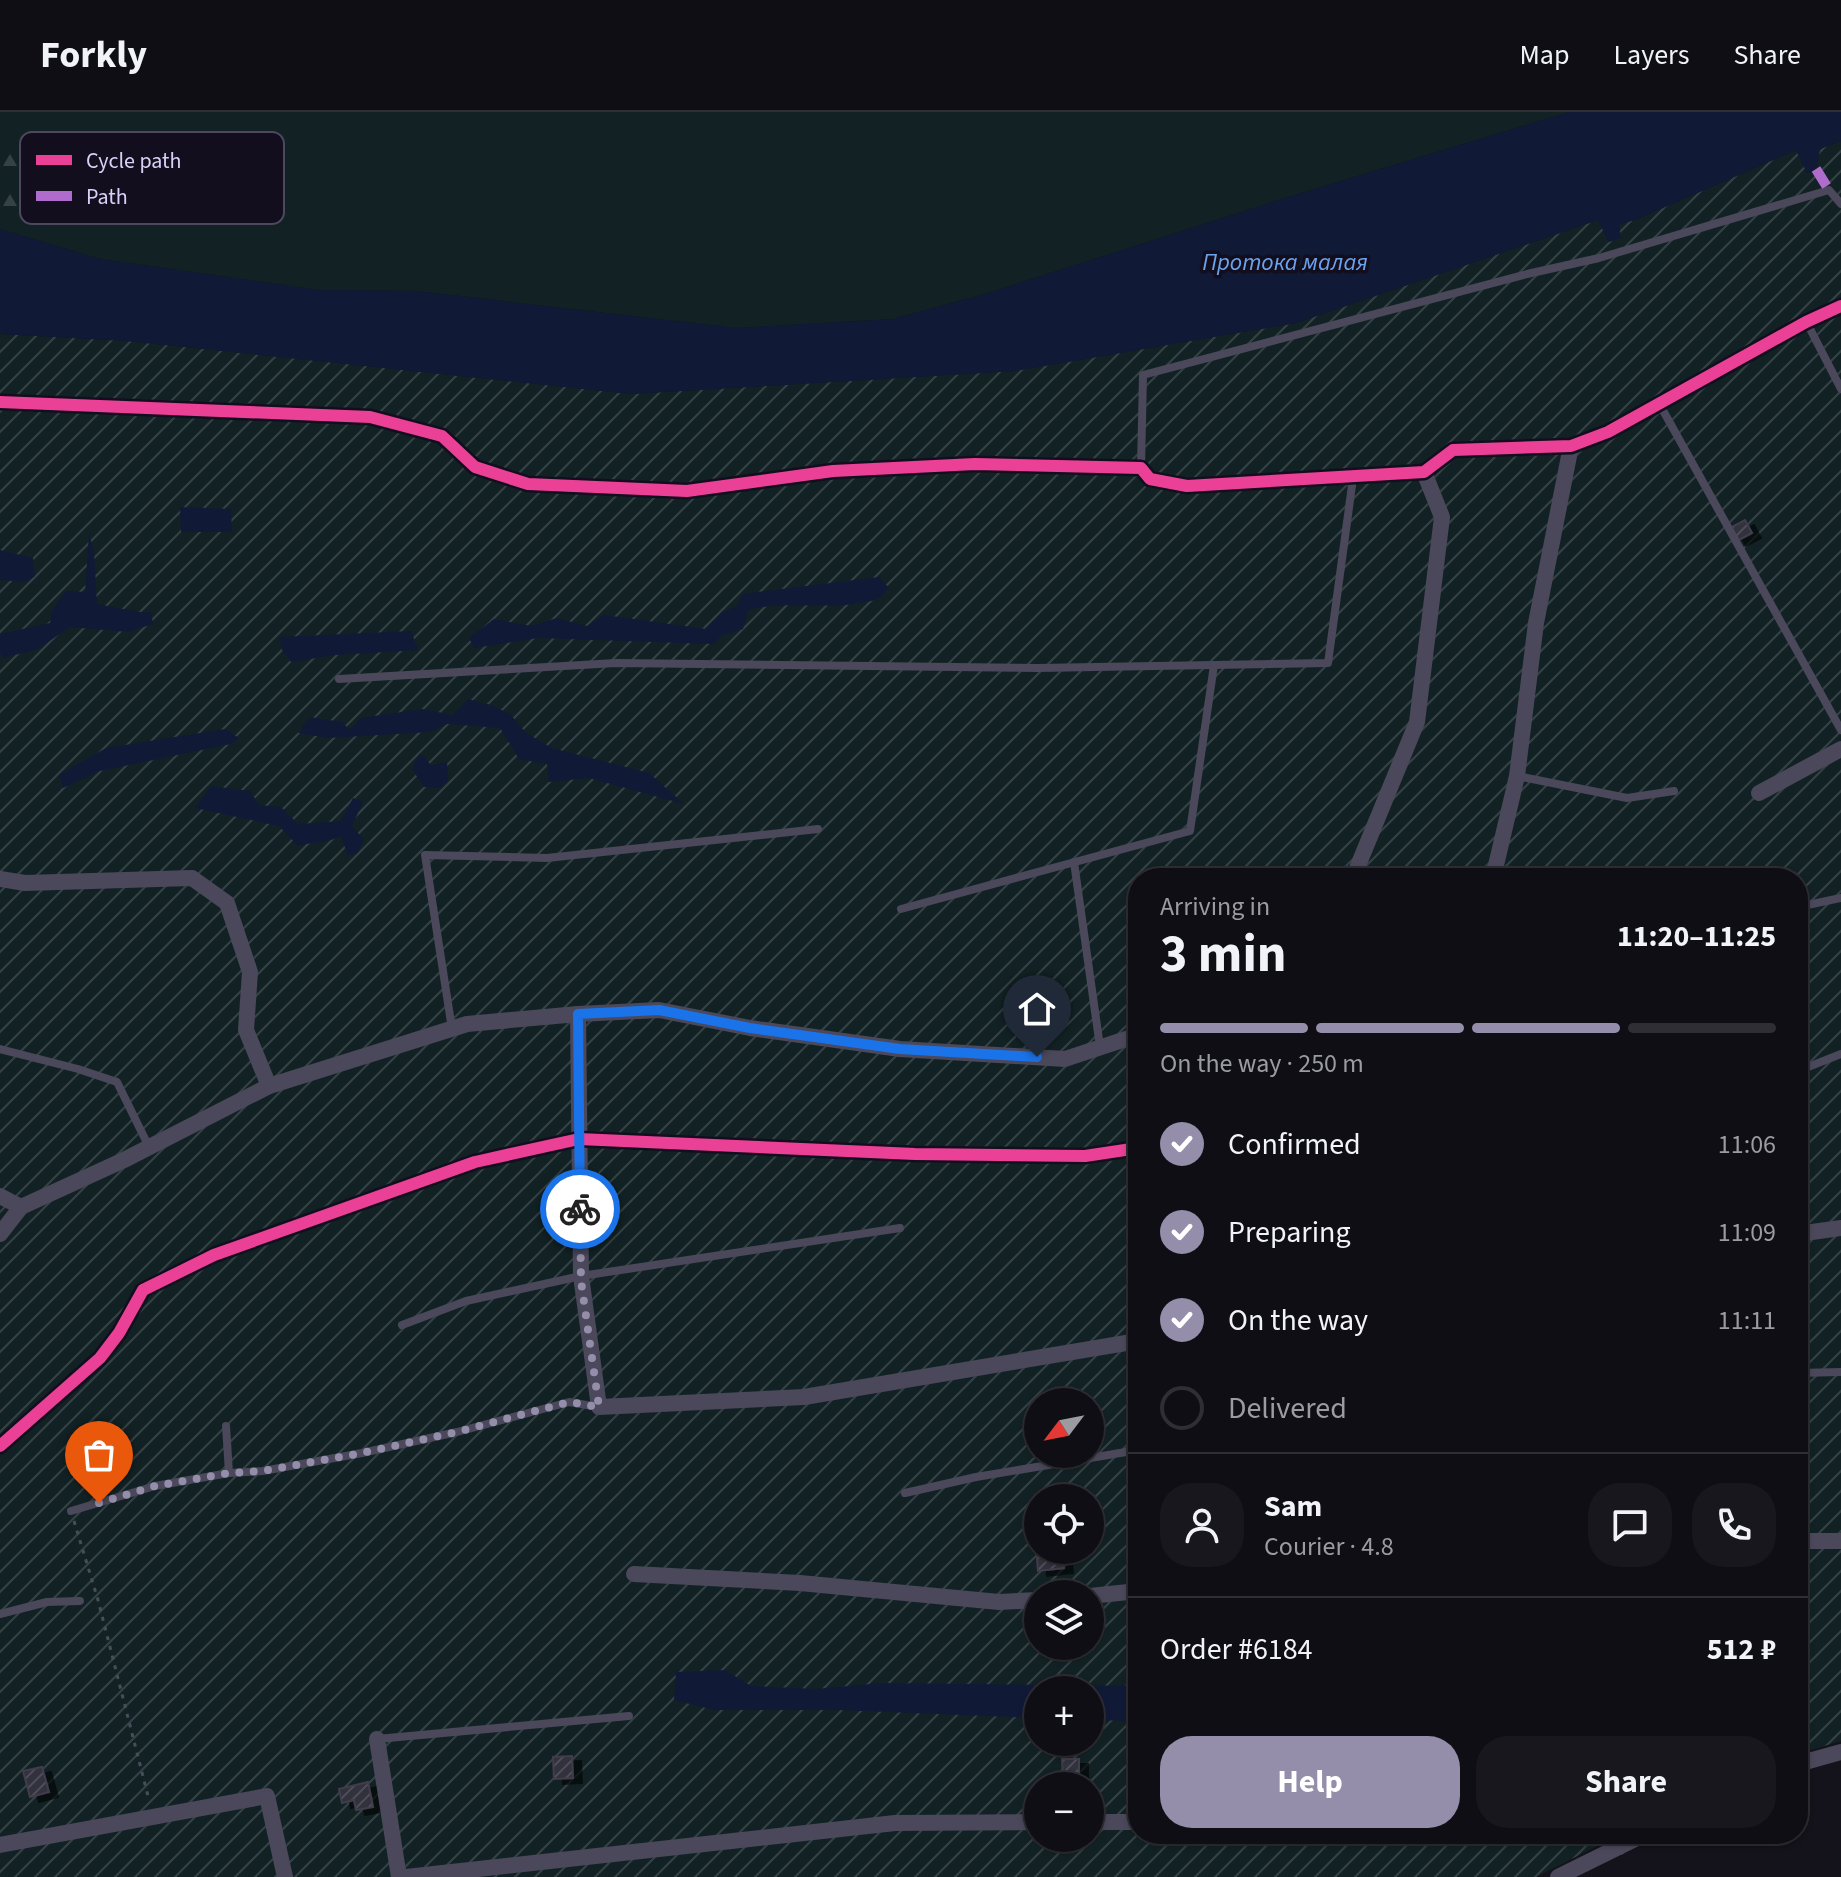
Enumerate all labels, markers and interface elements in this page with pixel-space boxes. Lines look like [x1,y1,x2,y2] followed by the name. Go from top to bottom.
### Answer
[40,28,147,82] text: Forkly
[1519,35,1569,75] text: Map
[1613,35,1689,75] text: Layers
[1733,35,1801,75] text: Share
[20,132,284,224] legend
[86,145,182,177] text: Cycle path
[86,181,128,213] text: Path
[1202,245,1368,280] water label: Протока малая
[1160,888,1270,925] text: Arriving in
[1617,915,1776,958] text: 11:20–11:25
[1160,918,1287,992] text: 3 min
[1003,975,1071,1057] pin
[1015,987,1059,1031] icon: home
[1160,1045,1364,1082] text: On the way · 250 m
[1160,1122,1204,1166] icon: check
[1228,1123,1361,1166] text: Confirmed
[1718,1126,1776,1163] text: 11:06
[540,1169,620,1249] courier
[558,1187,602,1231] icon: bike
[1160,1210,1204,1254] icon: check
[1228,1211,1351,1254] text: Preparing
[1718,1214,1776,1251] text: 11:09
[1160,1298,1204,1342] icon: check
[1228,1299,1368,1342] text: On the way
[1718,1302,1776,1339] text: 11:11
[1228,1387,1347,1430] text: Delivered
[1024,1388,1104,1468] north arrow
[1024,1388,1104,1852] map controls
[65,1421,133,1503] pin
[77,1433,121,1477] icon: bag
[1160,1483,1244,1567] button: person
[1588,1483,1672,1567] button: chat
[1692,1483,1776,1567] button: phone
[1024,1484,1104,1564] button: locate
[1264,1485,1322,1528] text: Sam
[1264,1528,1394,1565] text: Courier · 4.8
[1024,1580,1104,1660] button: layers
[1160,1628,1313,1671] text: Order #6184
[1707,1628,1776,1671] text: 512 ₽
[1024,1676,1104,1756] button: +
[1160,1736,1460,1828] button: Help
[1476,1736,1776,1828] button: Share
[1024,1772,1104,1852] button: −

